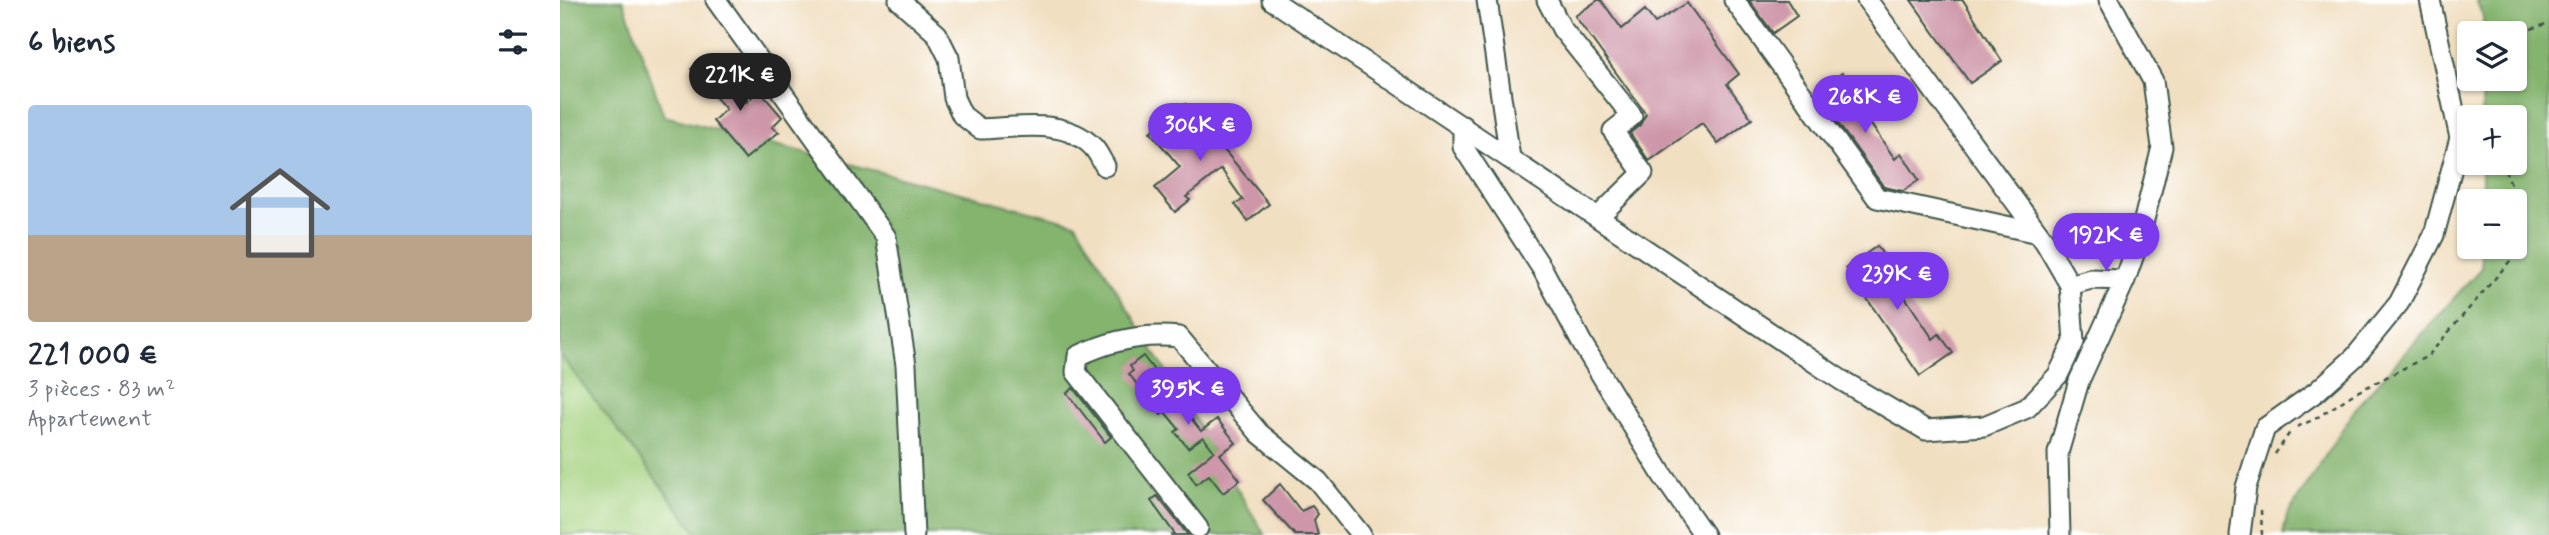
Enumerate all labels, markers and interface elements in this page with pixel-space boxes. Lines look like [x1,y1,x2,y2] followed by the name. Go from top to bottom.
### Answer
[2457,21,2527,259] map controls
[2457,21,2527,91] button: layers
[28,23,115,62] text: 6 biens
[494,23,532,61] icon: filters
[683,54,797,113] pin: 221K €
[705,61,775,91] text: 221K €
[1808,76,1922,135] pin: 268K €
[1828,83,1902,113] text: 268K €
[1143,104,1257,163] pin: 306K €
[2457,105,2527,175] button: +
[1164,111,1236,141] text: 306K €
[217,150,343,276] icon: home
[2457,189,2527,259] button: −
[2049,214,2163,273] pin: 192K €
[2068,221,2144,251] text: 192K €
[1840,252,1954,312] pin: 239K €
[1862,260,1932,290] text: 239K €
[28,336,158,375] text: 221 000 €
[1131,368,1245,427] pin: 395K €
[28,375,175,405] text: 3 pièces · 83 m²
[1151,375,1225,405] text: 395K €
[28,405,152,435] text: Appartement

